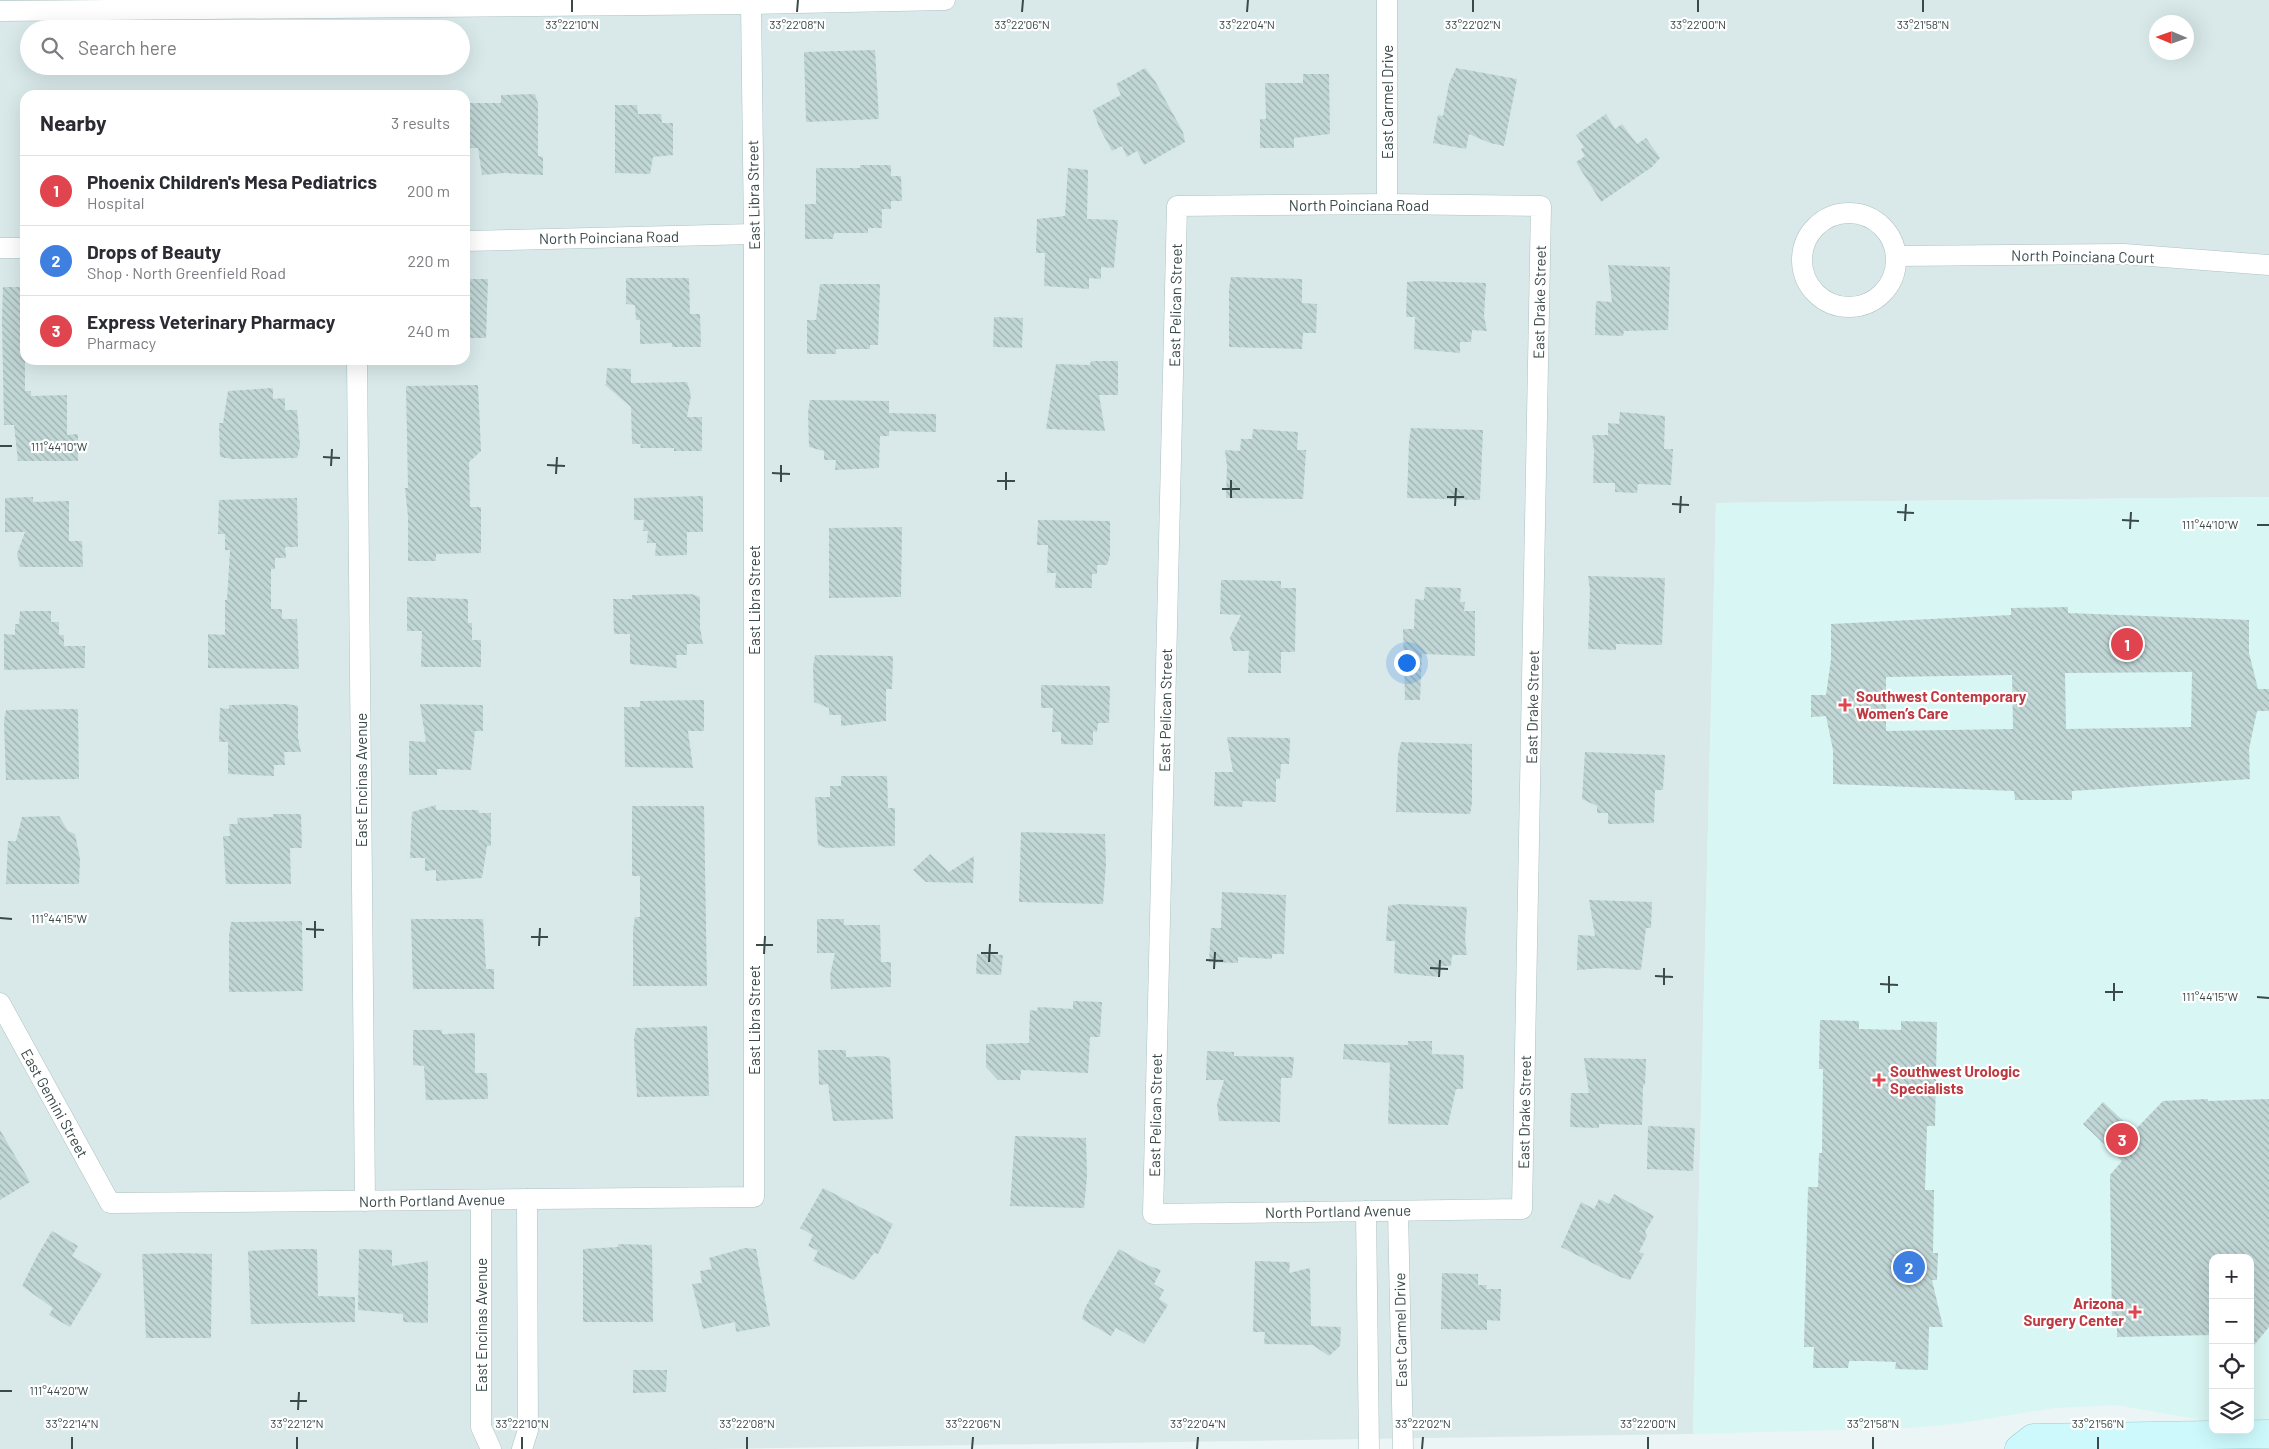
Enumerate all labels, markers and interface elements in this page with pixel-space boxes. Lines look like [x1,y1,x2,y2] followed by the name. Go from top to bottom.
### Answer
[2149,15,2194,60] north arrow
[545,17,599,31] text: 33°22'10"N
[769,17,825,31] text: 33°22'08"N
[994,17,1050,31] text: 33°22'06"N
[1219,17,1275,31] text: 33°22'04"N
[1445,17,1501,31] text: 33°22'02"N
[1670,17,1726,31] text: 33°22'00"N
[1897,17,1949,31] text: 33°21'58"N
[20,20,470,75] search box
[38,34,66,62] icon: search
[78,36,177,59] text: Search here
[1378,45,1396,159] street label: East Carmel Drive
[40,110,106,135] text: Nearby
[391,113,450,132] text: 3 results
[743,140,763,250] street label: East Libra Street
[87,170,377,193] text: Phoenix Children's Mesa Pediatrics
[53,181,59,200] text: 1
[407,181,450,200] text: 200 m
[87,193,144,212] text: Hospital
[1289,196,1429,214] street label: North Poinciana Road
[539,227,679,247] street label: North Poinciana Road
[87,240,221,263] text: Drops of Beauty
[1165,243,1185,367] street label: East Pelican Street
[1529,245,1549,359] street label: East Drake Street
[2011,246,2155,266] street label: North Poinciana Court
[52,251,60,270] text: 2
[407,251,450,270] text: 220 m
[87,263,286,282] text: Shop · North Greenfield Road
[87,310,335,333] text: Express Veterinary Pharmacy
[52,321,60,340] text: 3
[407,321,450,340] text: 240 m
[87,333,156,352] text: Pharmacy
[31,439,88,453] text: 111°44'10"W
[2182,517,2239,531] text: 111°44'10"W
[745,545,763,655] street label: East Libra Street
[2111,625,2143,663] pin: 1
[1155,648,1175,772] street label: East Pelican Street
[1394,650,1420,676] your location
[1522,650,1542,764] street label: East Drake Street
[1856,687,2027,722] place label: Southwest Contemporary Women’s Care
[1838,698,1852,712] marker: Southwest Contemporary Women’s Care
[352,713,370,847] street label: East Encinas Avenue
[31,911,87,925] text: 111°44'15"W
[745,965,763,1075] street label: East Libra Street
[2182,989,2238,1003] text: 111°44'15"W
[18,1045,92,1161] street label: East Gemini Street
[1145,1053,1165,1177] street label: East Pelican Street
[1514,1055,1534,1169] street label: East Drake Street
[1890,1062,2020,1097] place label: Southwest Urologic Specialists
[1872,1073,1886,1087] marker: Southwest Urologic Specialists
[2106,1120,2138,1158] pin: 3
[359,1190,505,1210] street label: North Portland Avenue
[1265,1201,1411,1221] street label: North Portland Avenue
[1893,1248,1925,1286] pin: 2
[2209,1254,2254,1434] map controls
[2209,1254,2254,1299] button: +
[472,1258,490,1392] street label: East Encinas Avenue
[1390,1273,1410,1387] street label: East Carmel Drive
[2023,1294,2124,1329] place label: Arizona Surgery Center
[2209,1299,2254,1344] button: −
[2128,1305,2142,1319] marker: Arizona Surgery Center
[2209,1344,2254,1389] button: locate
[30,1383,89,1397] text: 111°44'20"W
[2209,1389,2254,1434] button: layers
[45,1416,99,1430] text: 33°22'14"N
[270,1416,324,1430] text: 33°22'12"N
[495,1416,549,1430] text: 33°22'10"N
[719,1416,775,1430] text: 33°22'08"N
[945,1416,1001,1430] text: 33°22'06"N
[1170,1416,1226,1430] text: 33°22'04"N
[1395,1416,1451,1430] text: 33°22'02"N
[1620,1416,1676,1430] text: 33°22'00"N
[1847,1416,1899,1430] text: 33°21'58"N
[2072,1416,2124,1430] text: 33°21'56"N

